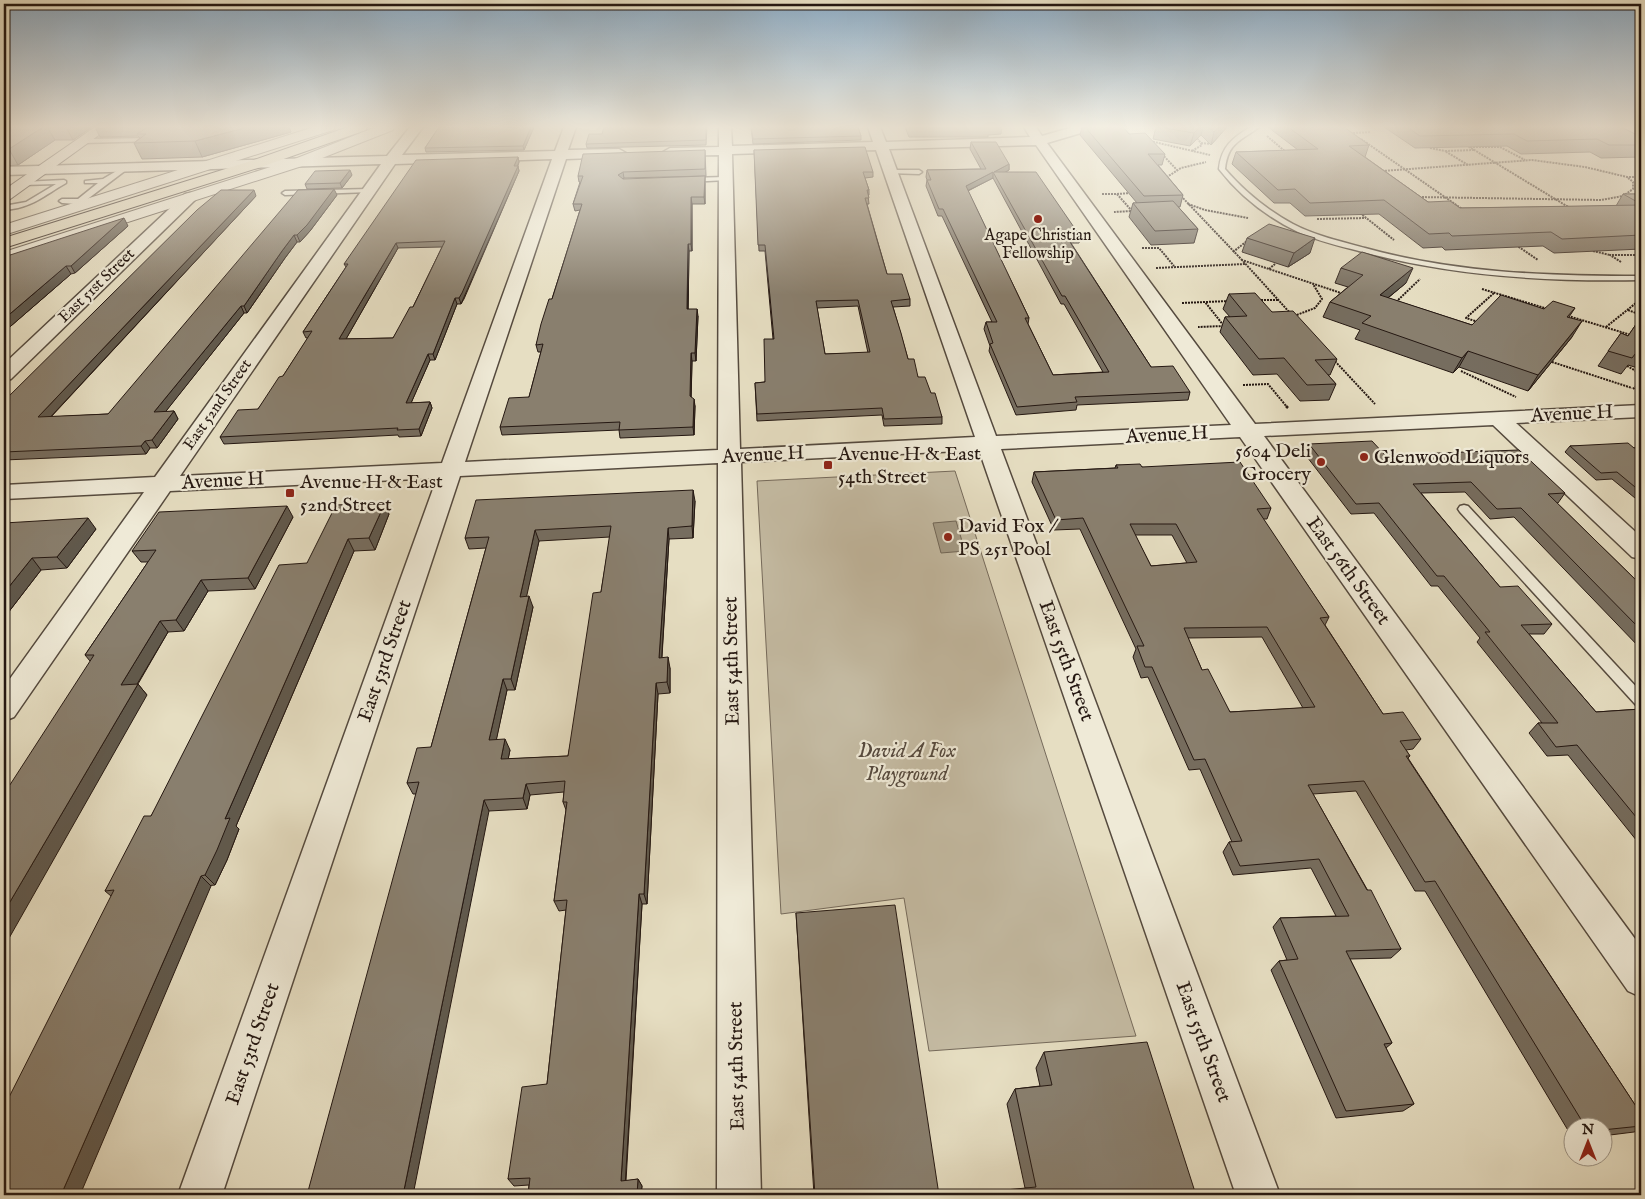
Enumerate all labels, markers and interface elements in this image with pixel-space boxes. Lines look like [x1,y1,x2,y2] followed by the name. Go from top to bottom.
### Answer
[1032,213,1044,225] marker: Agape Christian Fellowship
[984,226,1092,264] place label: Agape Christian Fellowship
[55,244,140,327] street label: East 51st Street
[179,355,257,454] street label: East 52nd Street
[1529,399,1614,429] street label: Avenue H
[1124,420,1209,450] street label: Avenue H
[1235,439,1311,487] place label: 5604 Deli Grocery
[720,440,805,470] street label: Avenue H
[837,442,981,490] place label: Avenue H & East 54th Street
[1374,445,1529,470] place label: Glenwood Liquors
[1358,451,1370,463] marker: Glenwood Liquors
[1315,456,1327,468] marker: 5604 Deli Grocery
[822,459,834,471] marker: Avenue H & East 54th Street
[180,466,265,496] street label: Avenue H
[299,470,443,518] place label: Avenue H & East 52nd Street
[284,487,296,499] marker: Avenue H & East 52nd Street
[1300,512,1396,630] street label: East 56th Street
[958,514,1059,562] place label: David Fox / PS 251 Pool
[942,531,954,543] marker: David Fox / PS 251 Pool
[718,596,746,726] street label: East 54th Street
[352,597,418,725] street label: East 53rd Street
[1033,597,1099,725] street label: East 55th Street
[858,739,956,788] park label: David A Fox Playground
[1170,978,1236,1106] street label: East 55th Street
[220,980,286,1108] street label: East 53rd Street
[723,1001,751,1131] street label: East 54th Street
[1562,1116,1612,1166] north arrow
[1581,1121,1594,1139] text: N

